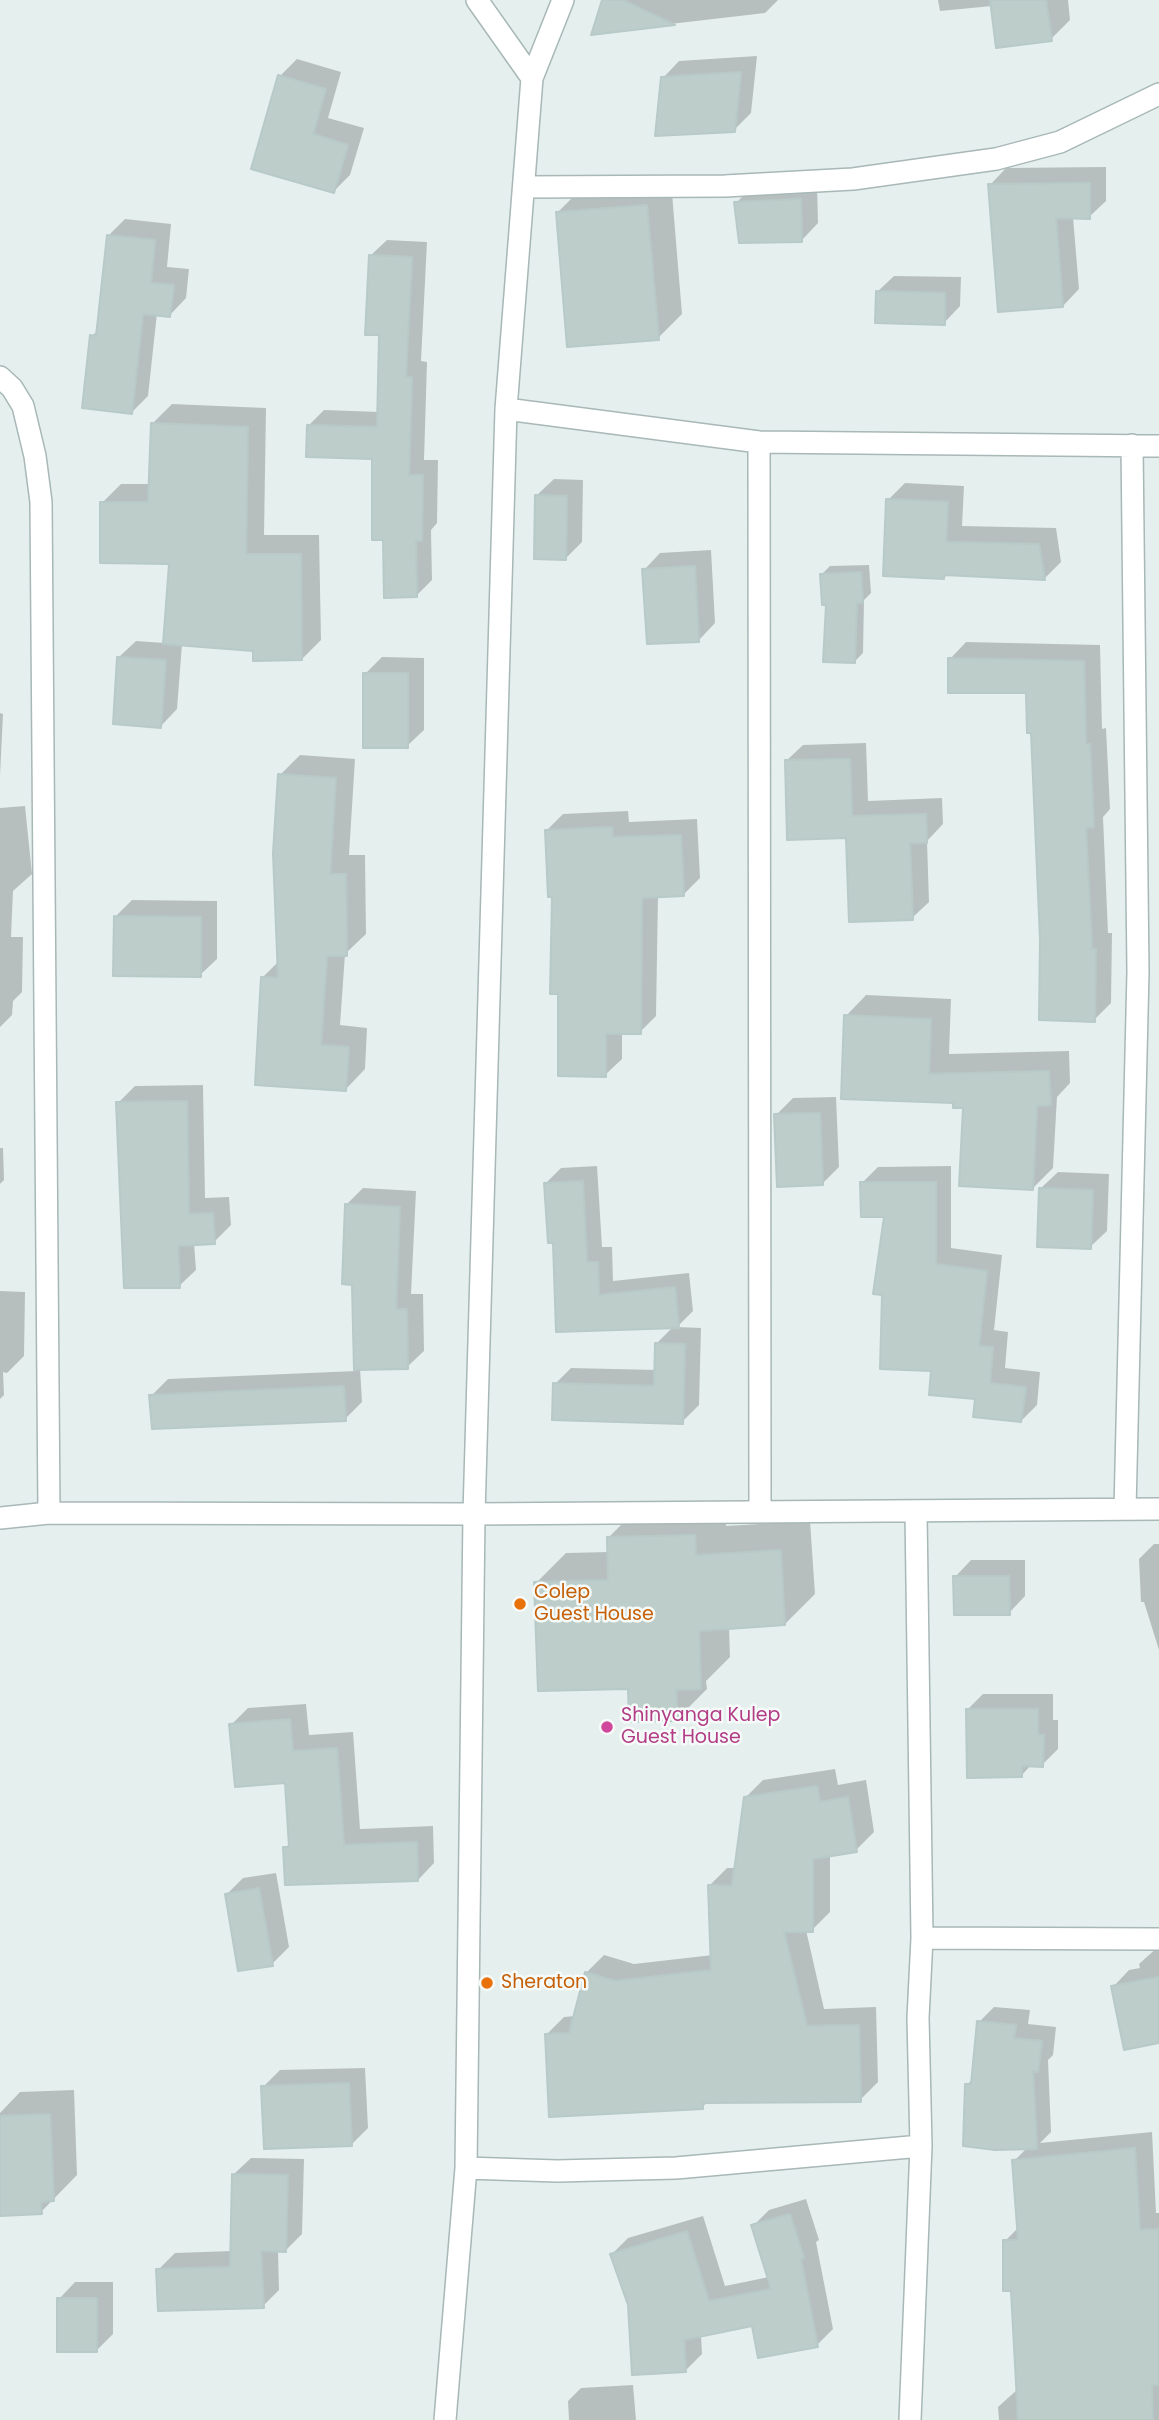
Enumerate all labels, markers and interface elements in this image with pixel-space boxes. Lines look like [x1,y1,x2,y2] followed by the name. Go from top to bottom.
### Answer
[534,1582,654,1626] place label: Colep Guest House
[512,1596,528,1612] marker: Colep Guest House
[621,1705,780,1749] place label: Shinyanga Kulep Guest House
[599,1719,615,1735] marker: Shinyanga Kulep Guest House
[501,1972,587,1994] place label: Sheraton
[479,1975,495,1991] marker: Sheraton

